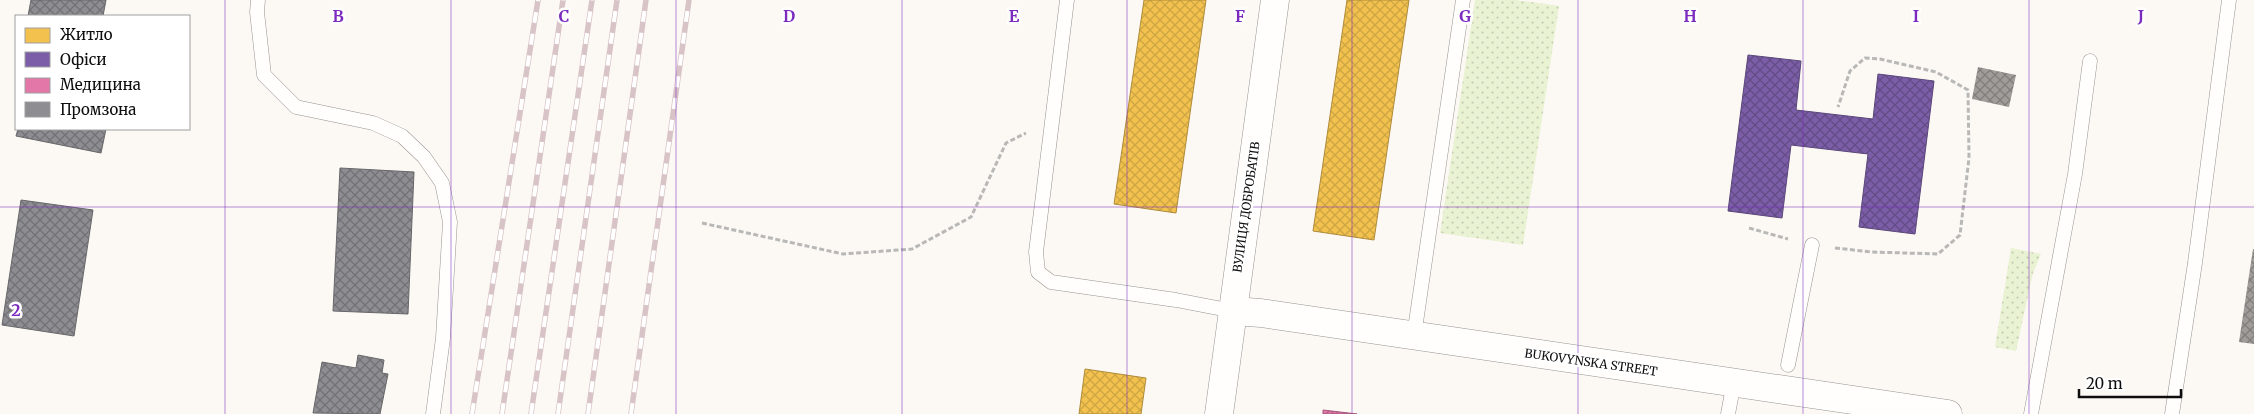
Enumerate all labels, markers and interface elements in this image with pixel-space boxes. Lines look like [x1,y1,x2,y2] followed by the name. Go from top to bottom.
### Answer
[332,6,344,26] text: B
[559,6,569,26] text: C
[783,6,795,26] text: D
[1009,6,1020,26] text: E
[1235,6,1245,26] text: F
[1459,6,1471,26] text: G
[1683,6,1697,26] text: H
[1913,6,1919,26] text: I
[2137,6,2144,26] text: J
[15,15,190,130] legend
[60,25,113,44] text: Житло
[60,50,107,69] text: Офіси
[60,75,141,94] text: Медицина
[60,100,136,119] text: Промзона
[1229,141,1263,273] street label: ВУЛИЦЯ ДОБРОБАТІВ
[11,300,21,320] text: 2
[1524,345,1659,379] street label: BUKOVYNSKA STREET
[2079,366,2182,398] scale bar
[2086,374,2123,393] text: 20 m

